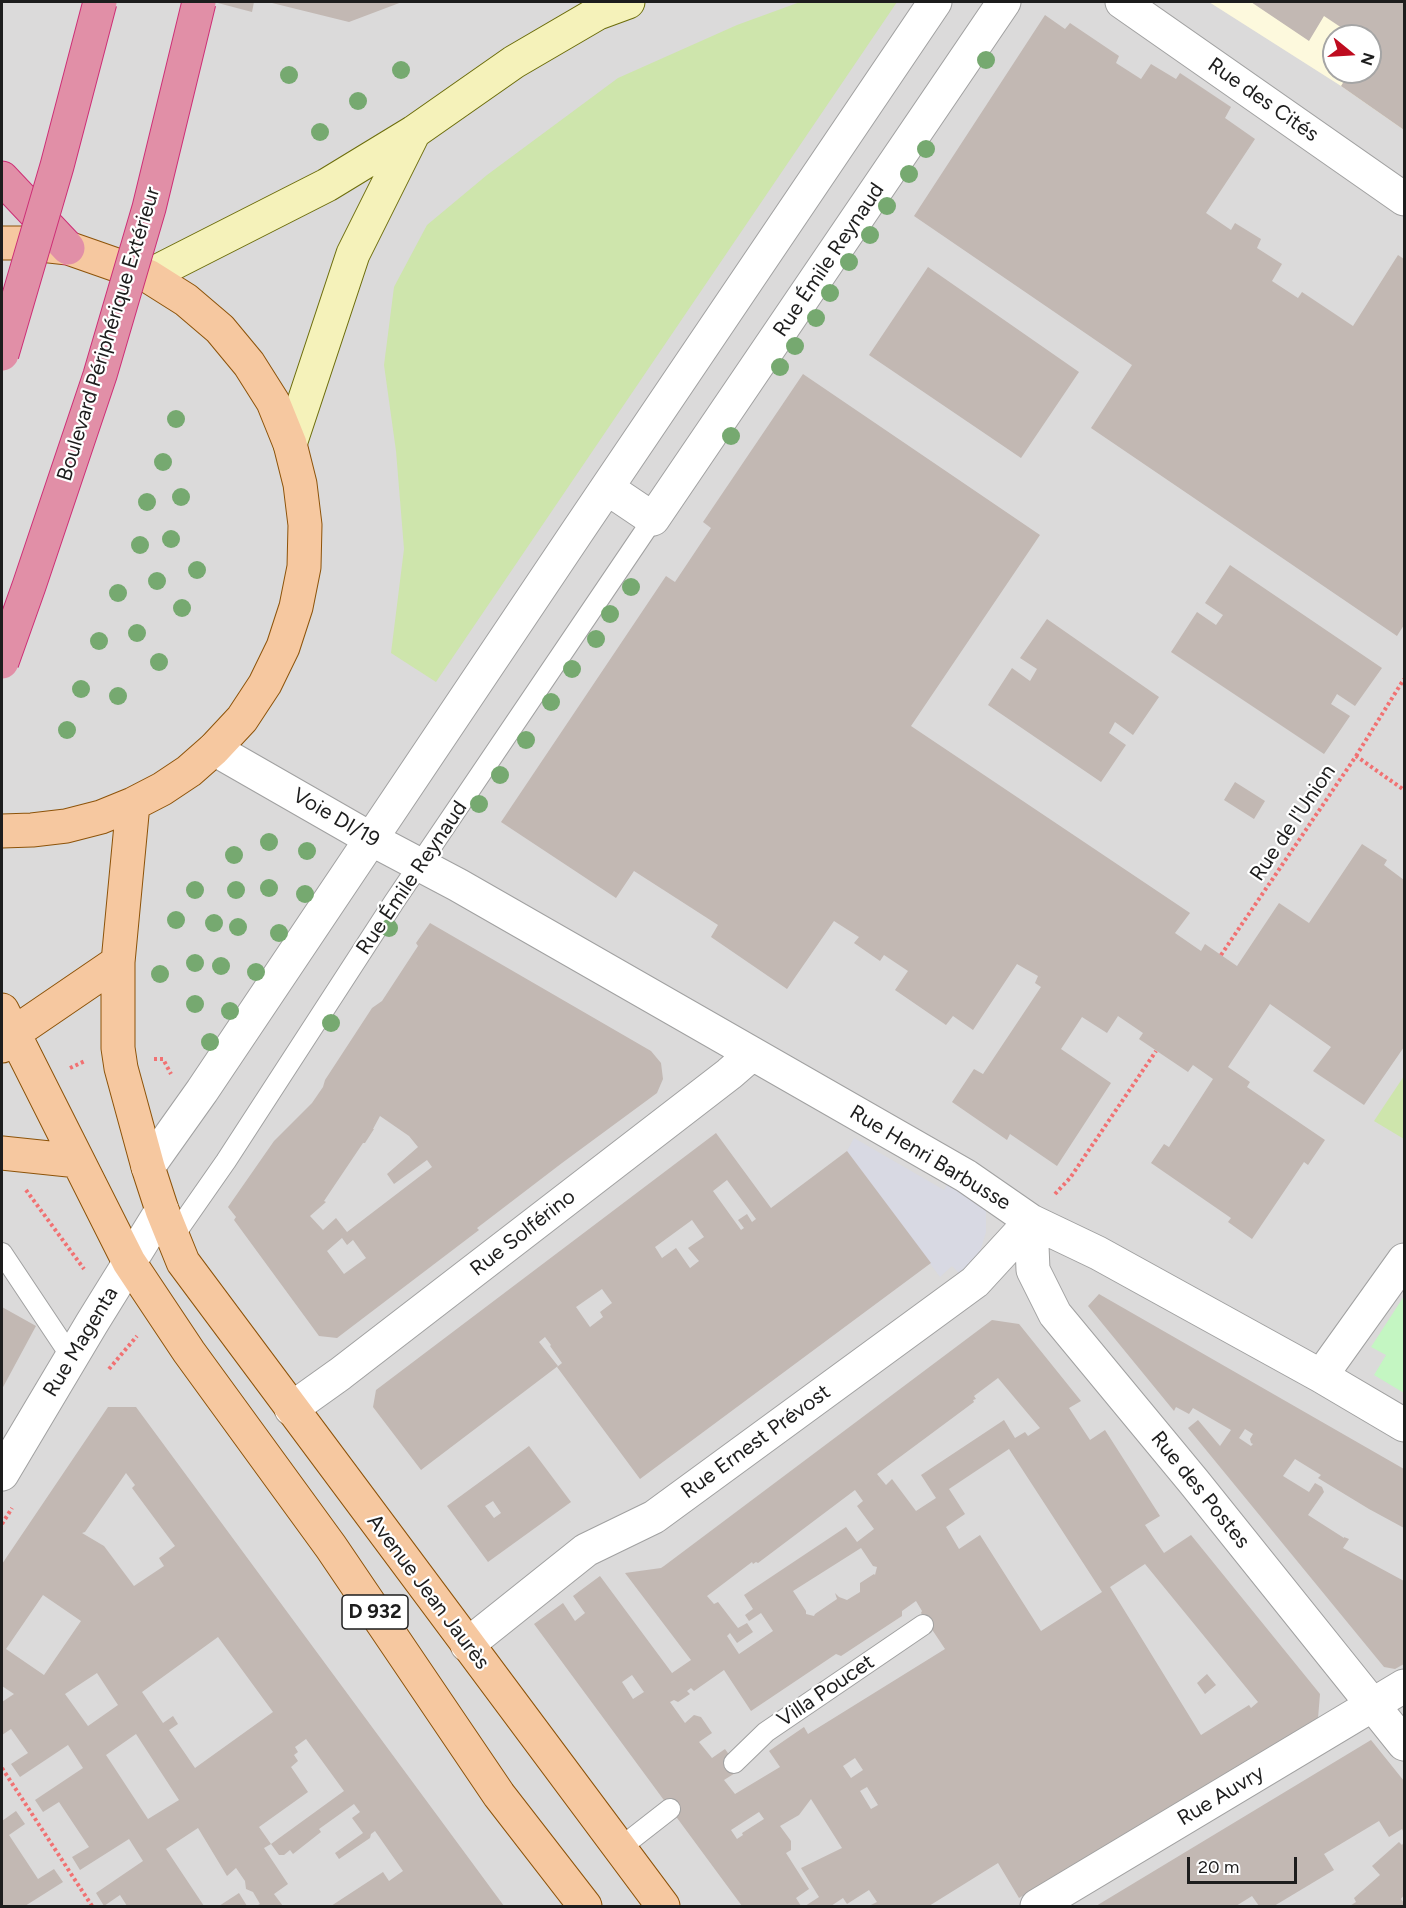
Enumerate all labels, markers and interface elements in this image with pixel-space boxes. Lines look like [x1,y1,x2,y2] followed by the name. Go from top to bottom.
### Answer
[1322,24,1382,84] north arrow
[1357,50,1379,68] text: N
[1203,53,1323,147] street label: Rue des Cités
[768,178,890,342] street label: Rue Émile Reynaud
[52,184,166,484] street label: Boulevard Périphérique Extérieur
[1245,760,1341,886] street label: Rue de l'Union
[288,783,384,853] street label: Voie DI/19
[351,796,473,960] street label: Rue Émile Reynaud
[845,1100,1015,1216] street label: Rue Henri Barbusse
[466,1184,580,1282] street label: Rue Solférino
[38,1282,124,1402] street label: Rue Magenta
[677,1379,835,1505] street label: Rue Ernest Prévost
[1145,1426,1255,1554] street label: Rue des Postes
[361,1509,495,1675] street label: Avenue Jean Jaurès
[342,1595,408,1629] road number: D 932
[773,1649,879,1733] street label: Villa Poucet
[1173,1760,1269,1832] street label: Rue Auvry
[1190,1845,1300,1883] scale bar
[1198,1856,1239,1878] text: 20 m

